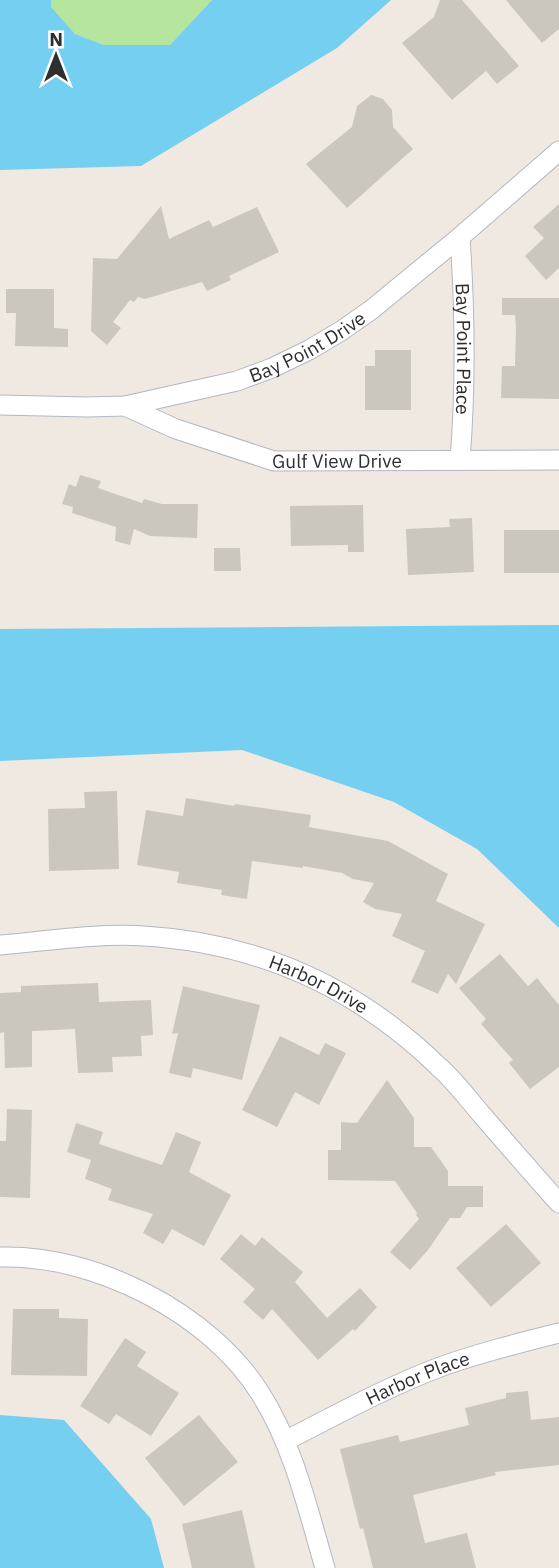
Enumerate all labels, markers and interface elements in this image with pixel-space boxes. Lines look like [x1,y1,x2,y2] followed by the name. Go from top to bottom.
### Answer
[21,21,91,91] north arrow
[49,27,63,51] text: N
[451,283,476,415] street label: Bay Point Place
[246,306,370,387] street label: Bay Point Drive
[272,449,402,473] street label: Gulf View Drive
[266,949,373,1018] street label: Harbor Drive
[362,1346,472,1410] street label: Harbor Place

